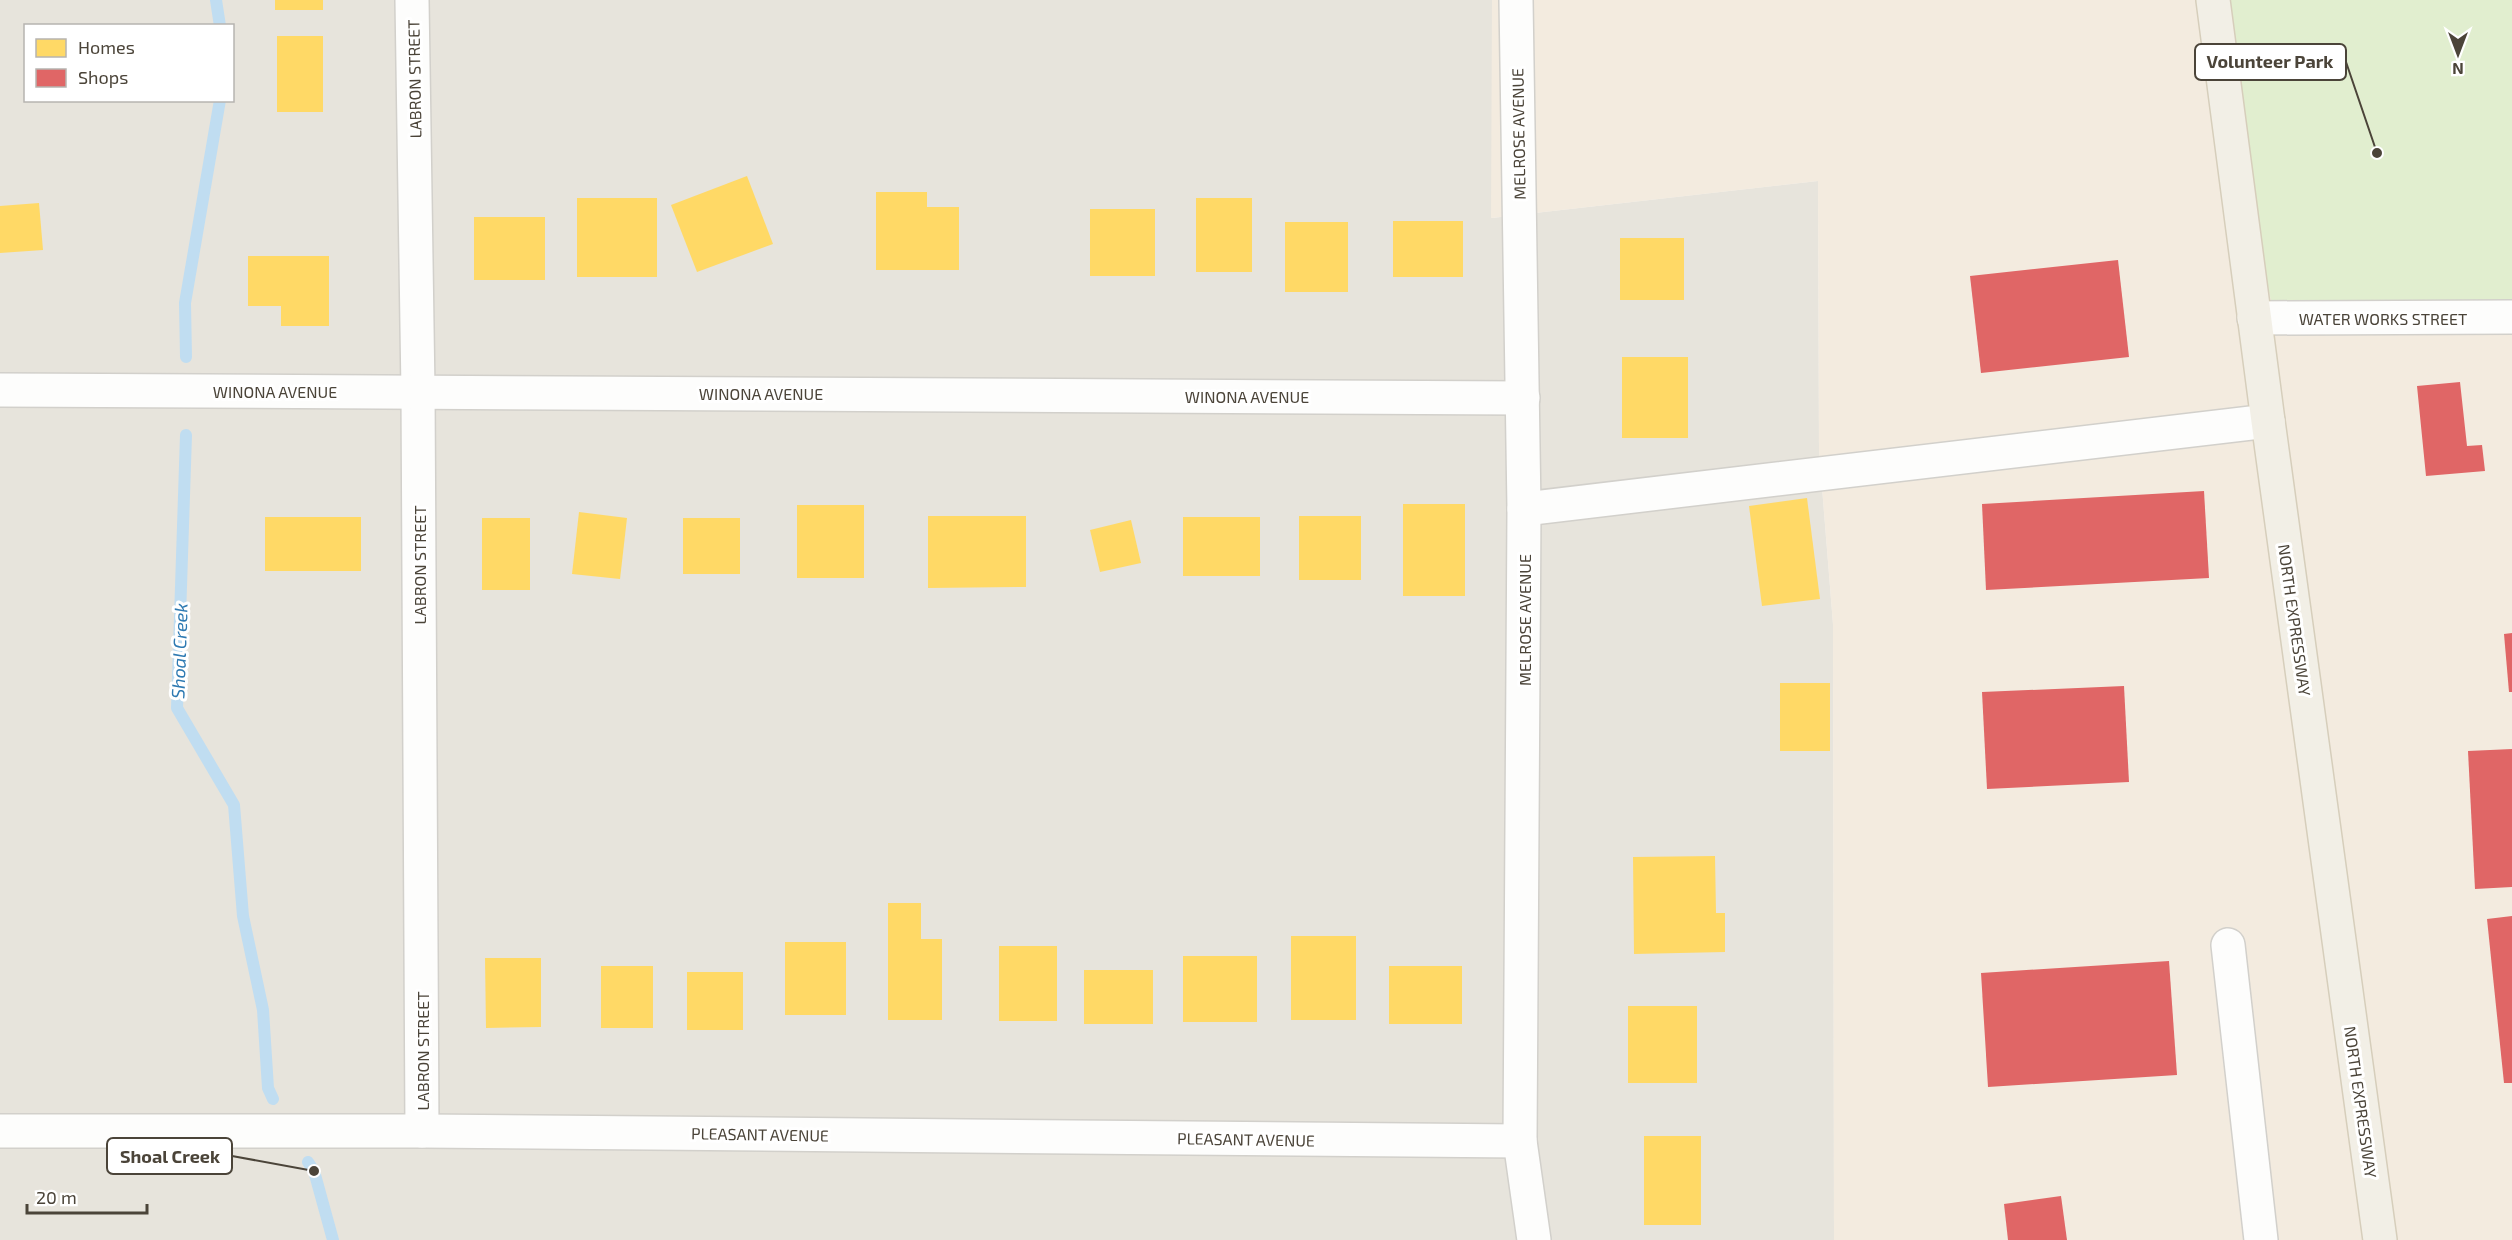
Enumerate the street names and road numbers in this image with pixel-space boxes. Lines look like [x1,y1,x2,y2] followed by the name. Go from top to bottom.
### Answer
[403,19,425,139] street label: LABRON STREET
[1507,68,1529,200] street label: MELROSE AVENUE
[2299,309,2467,328] street label: WATER WORKS STREET
[213,382,337,401] street label: WINONA AVENUE
[699,384,823,403] street label: WINONA AVENUE
[1185,387,1309,406] street label: WINONA AVENUE
[410,506,429,624] street label: LABRON STREET
[2275,543,2315,697] street label: NORTH EXPRESSWAY
[1515,554,1534,686] street label: MELROSE AVENUE
[413,992,432,1110] street label: LABRON STREET
[2341,1025,2381,1179] street label: NORTH EXPRESSWAY
[691,1123,829,1145] street label: PLEASANT AVENUE
[1177,1128,1315,1150] street label: PLEASANT AVENUE

